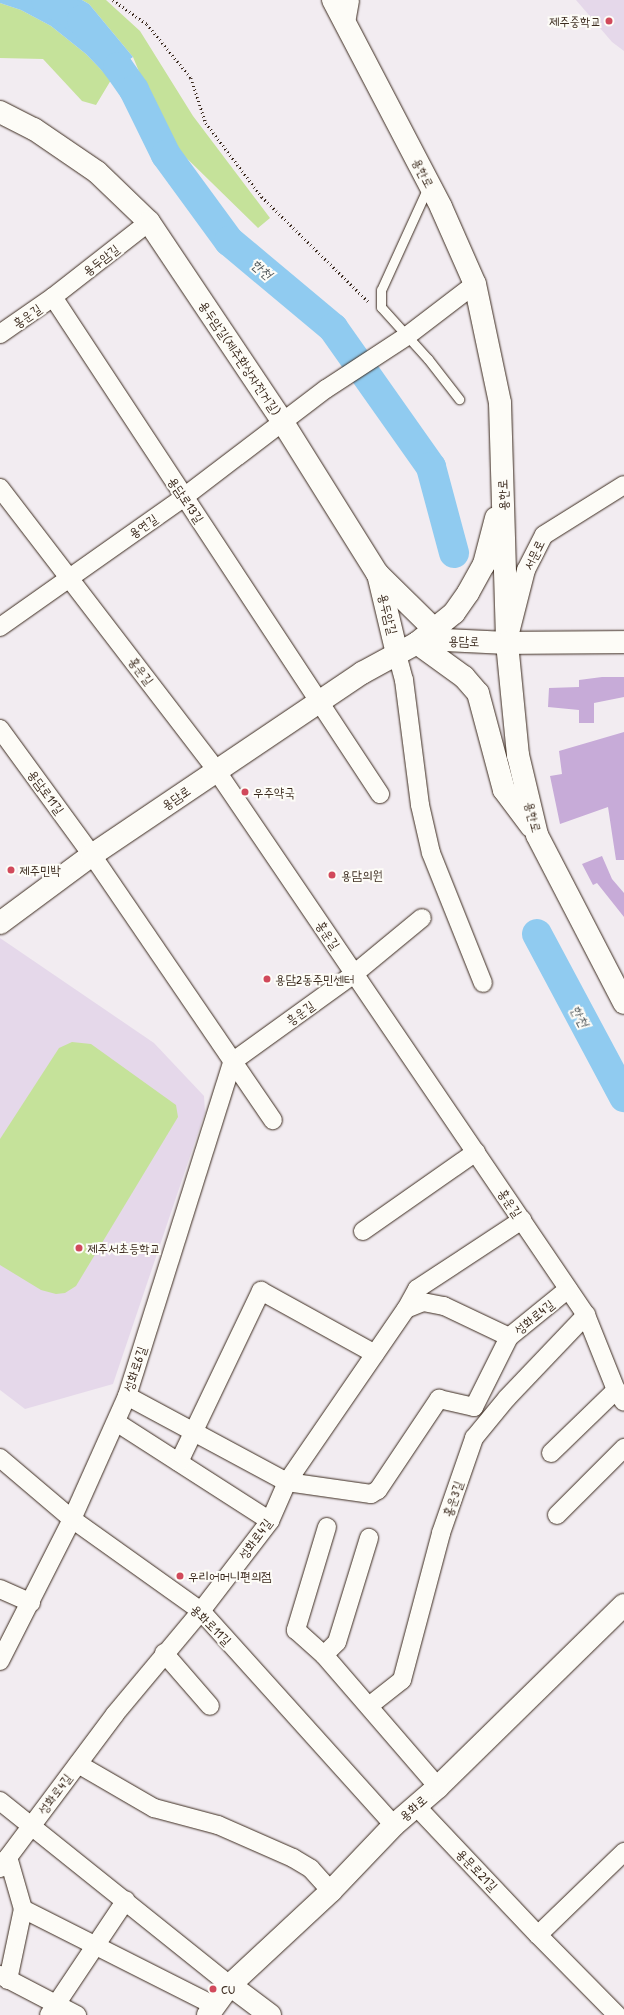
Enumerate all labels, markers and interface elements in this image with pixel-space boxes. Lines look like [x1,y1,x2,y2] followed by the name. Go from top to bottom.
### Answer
[549,13,601,29] place label: 제주중학교
[604,16,614,26] marker: 제주중학교
[409,155,437,191] street label: 용한로
[80,241,122,279] street label: 용두암길
[248,255,276,283] water label: 한천
[196,298,284,418] street label: 용두암길(제주환상자전거길)
[10,301,44,331] street label: 홍운길
[165,474,207,526] street label: 용담로13길
[495,479,511,511] street label: 용한로
[126,511,160,541] street label: 용연길
[520,537,548,573] street label: 서문로
[375,592,401,636] street label: 용두암길
[448,633,480,649] street label: 용담로
[125,654,157,688] street label: 홍운길
[25,767,67,817] street label: 용담로11길
[159,783,193,813] street label: 용담로
[253,784,295,800] place label: 우주약국
[240,787,250,797] marker: 우주약국
[522,800,544,834] street label: 용한로
[19,862,61,878] place label: 제주민박
[6,865,16,875] marker: 제주민박
[341,867,383,883] place label: 용담의원
[326,869,338,881] marker: 용담의원
[313,918,343,952] street label: 홍운길
[275,971,354,987] place label: 용담2동주민센터
[262,974,272,984] marker: 용담2동주민센터
[283,997,317,1029] street label: 흥운길
[567,1002,593,1030] water label: 한천
[495,1186,525,1220] street label: 홍운길
[87,1240,160,1256] place label: 제주서초등학교
[74,1243,84,1253] marker: 제주서초등학교
[511,1296,557,1338] street label: 성화로4길
[120,1344,150,1394] street label: 성화로6길
[440,1479,466,1519] street label: 홍운3길
[235,1516,275,1562] street label: 성화로4길
[188,1568,272,1584] place label: 우리어머니편의점
[175,1571,185,1581] marker: 우리어머니편의점
[187,1601,235,1649] street label: 용화로11길
[35,1771,75,1817] street label: 성화로4길
[396,1792,430,1824] street label: 용화로
[453,1846,501,1894] street label: 용문로21길
[221,1981,235,1997] place label: CU
[208,1984,218,1994] marker: CU

